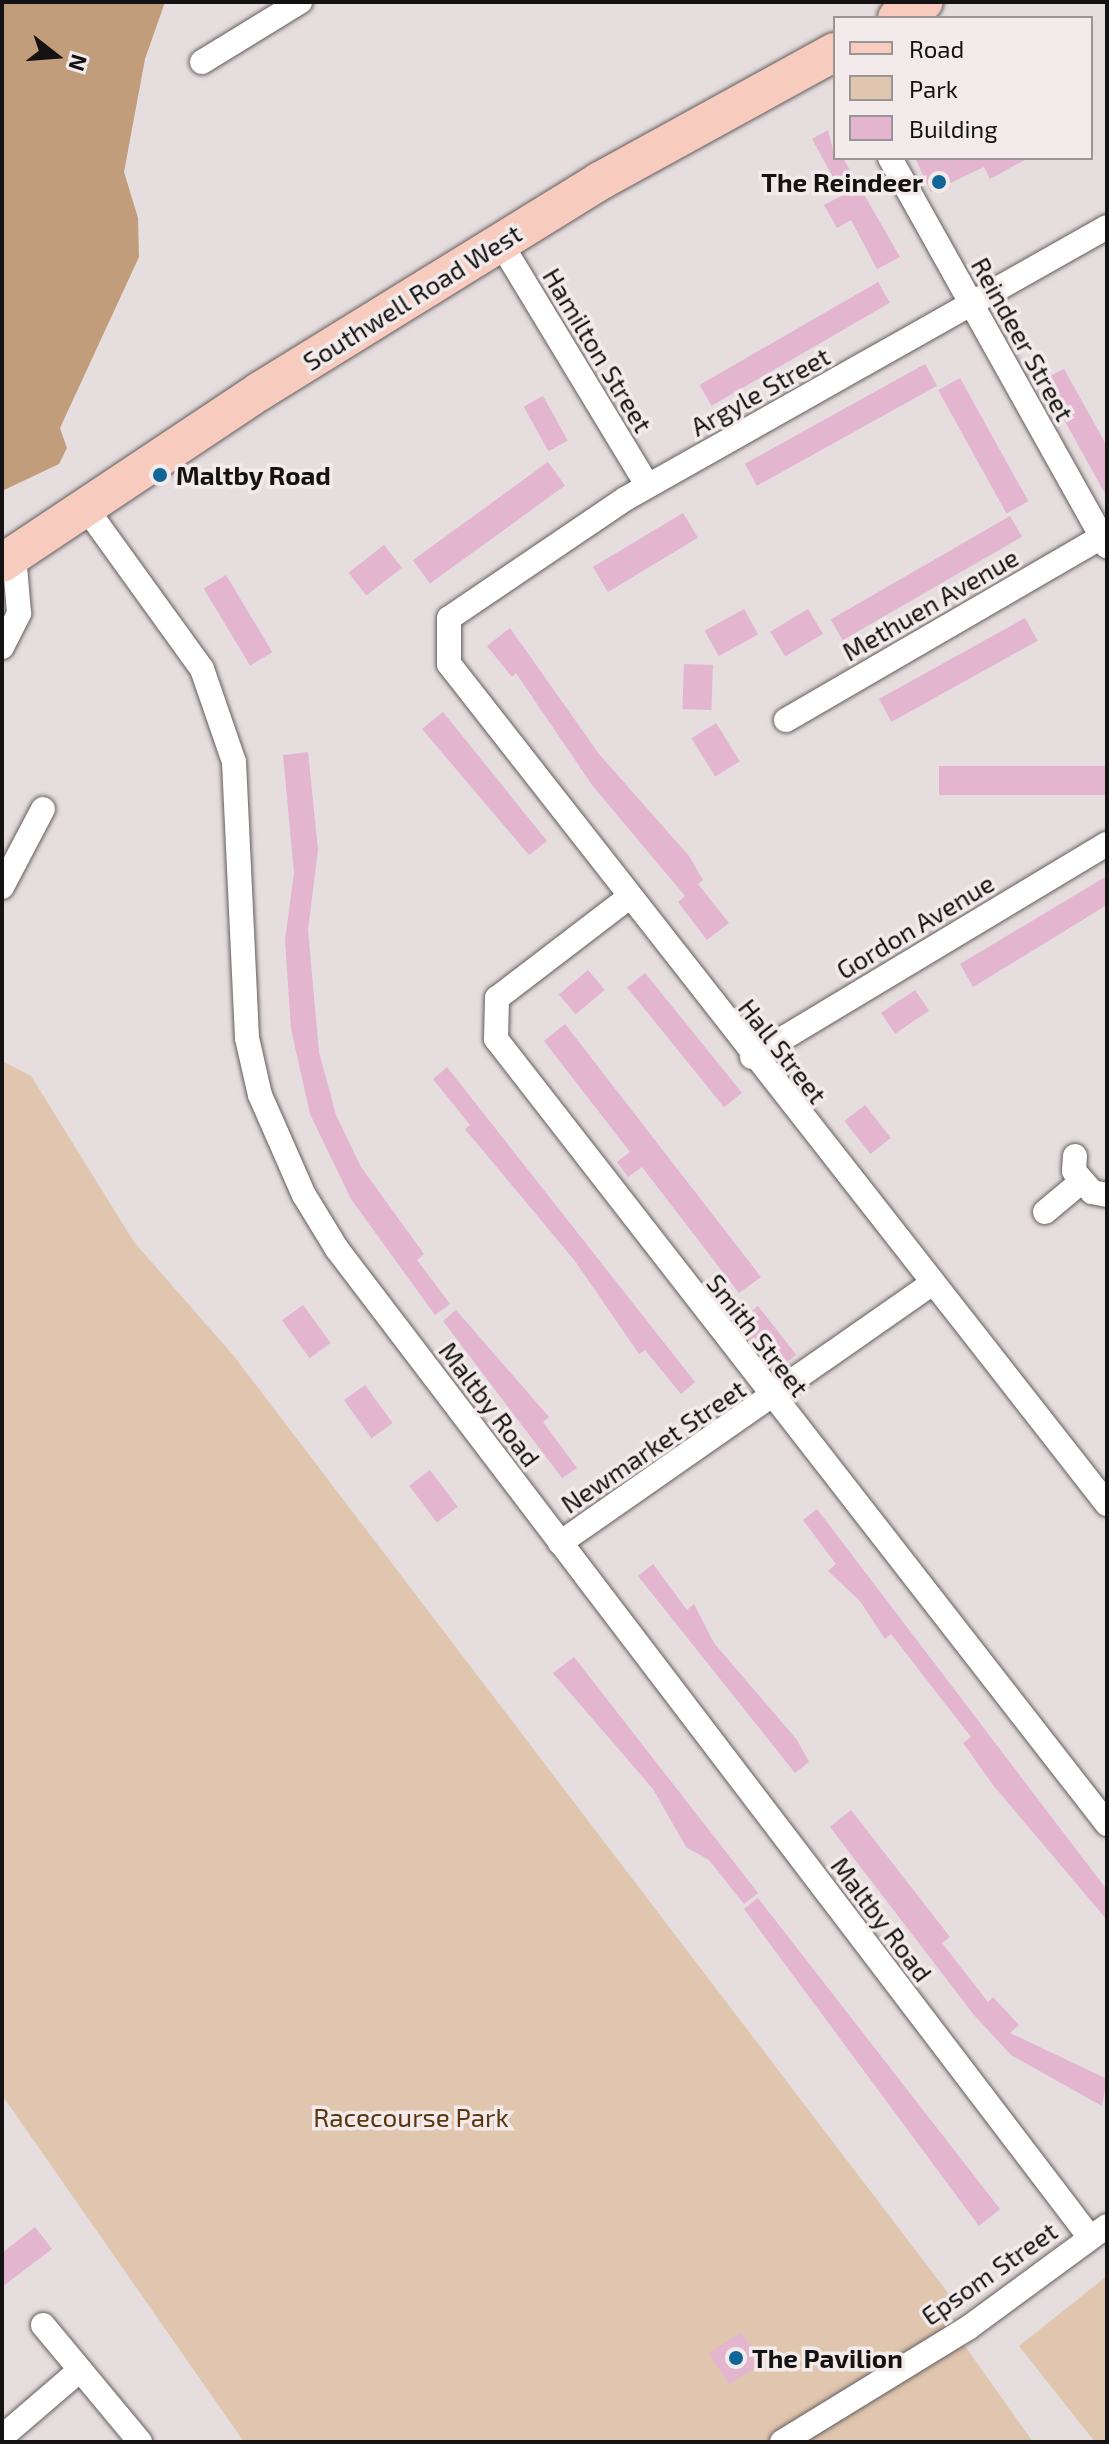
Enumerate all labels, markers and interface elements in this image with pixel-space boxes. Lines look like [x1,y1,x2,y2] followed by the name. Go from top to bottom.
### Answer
[16,16,96,96] north arrow
[833,16,1093,160] legend
[909,34,964,63] text: Road
[64,52,94,74] text: N
[909,74,958,103] text: Park
[909,114,998,143] text: Building
[761,166,923,198] place label: The Reindeer
[930,173,948,191] marker: The Reindeer
[297,217,527,377] street label: Southwell Road West
[965,252,1081,426] street label: Reindeer Street
[537,262,659,438] street label: Hamilton Street
[685,340,835,442] street label: Argyle Street
[176,459,331,491] place label: Maltby Road
[151,466,169,484] marker: Maltby Road
[836,541,1024,667] street label: Methuen Avenue
[830,867,1000,985] street label: Gordon Avenue
[732,992,834,1110] street label: Hall Street
[700,1268,816,1402] street label: Smith Street
[433,1335,547,1473] street label: Maltby Road
[555,1373,751,1519] street label: Newmarket Street
[825,1850,939,1988] street label: Maltby Road
[313,2101,509,2133] park label: Racecourse Park
[915,2215,1063,2331] street label: Epsom Street
[752,2342,903,2374] place label: The Pavilion
[727,2349,745,2367] marker: The Pavilion

